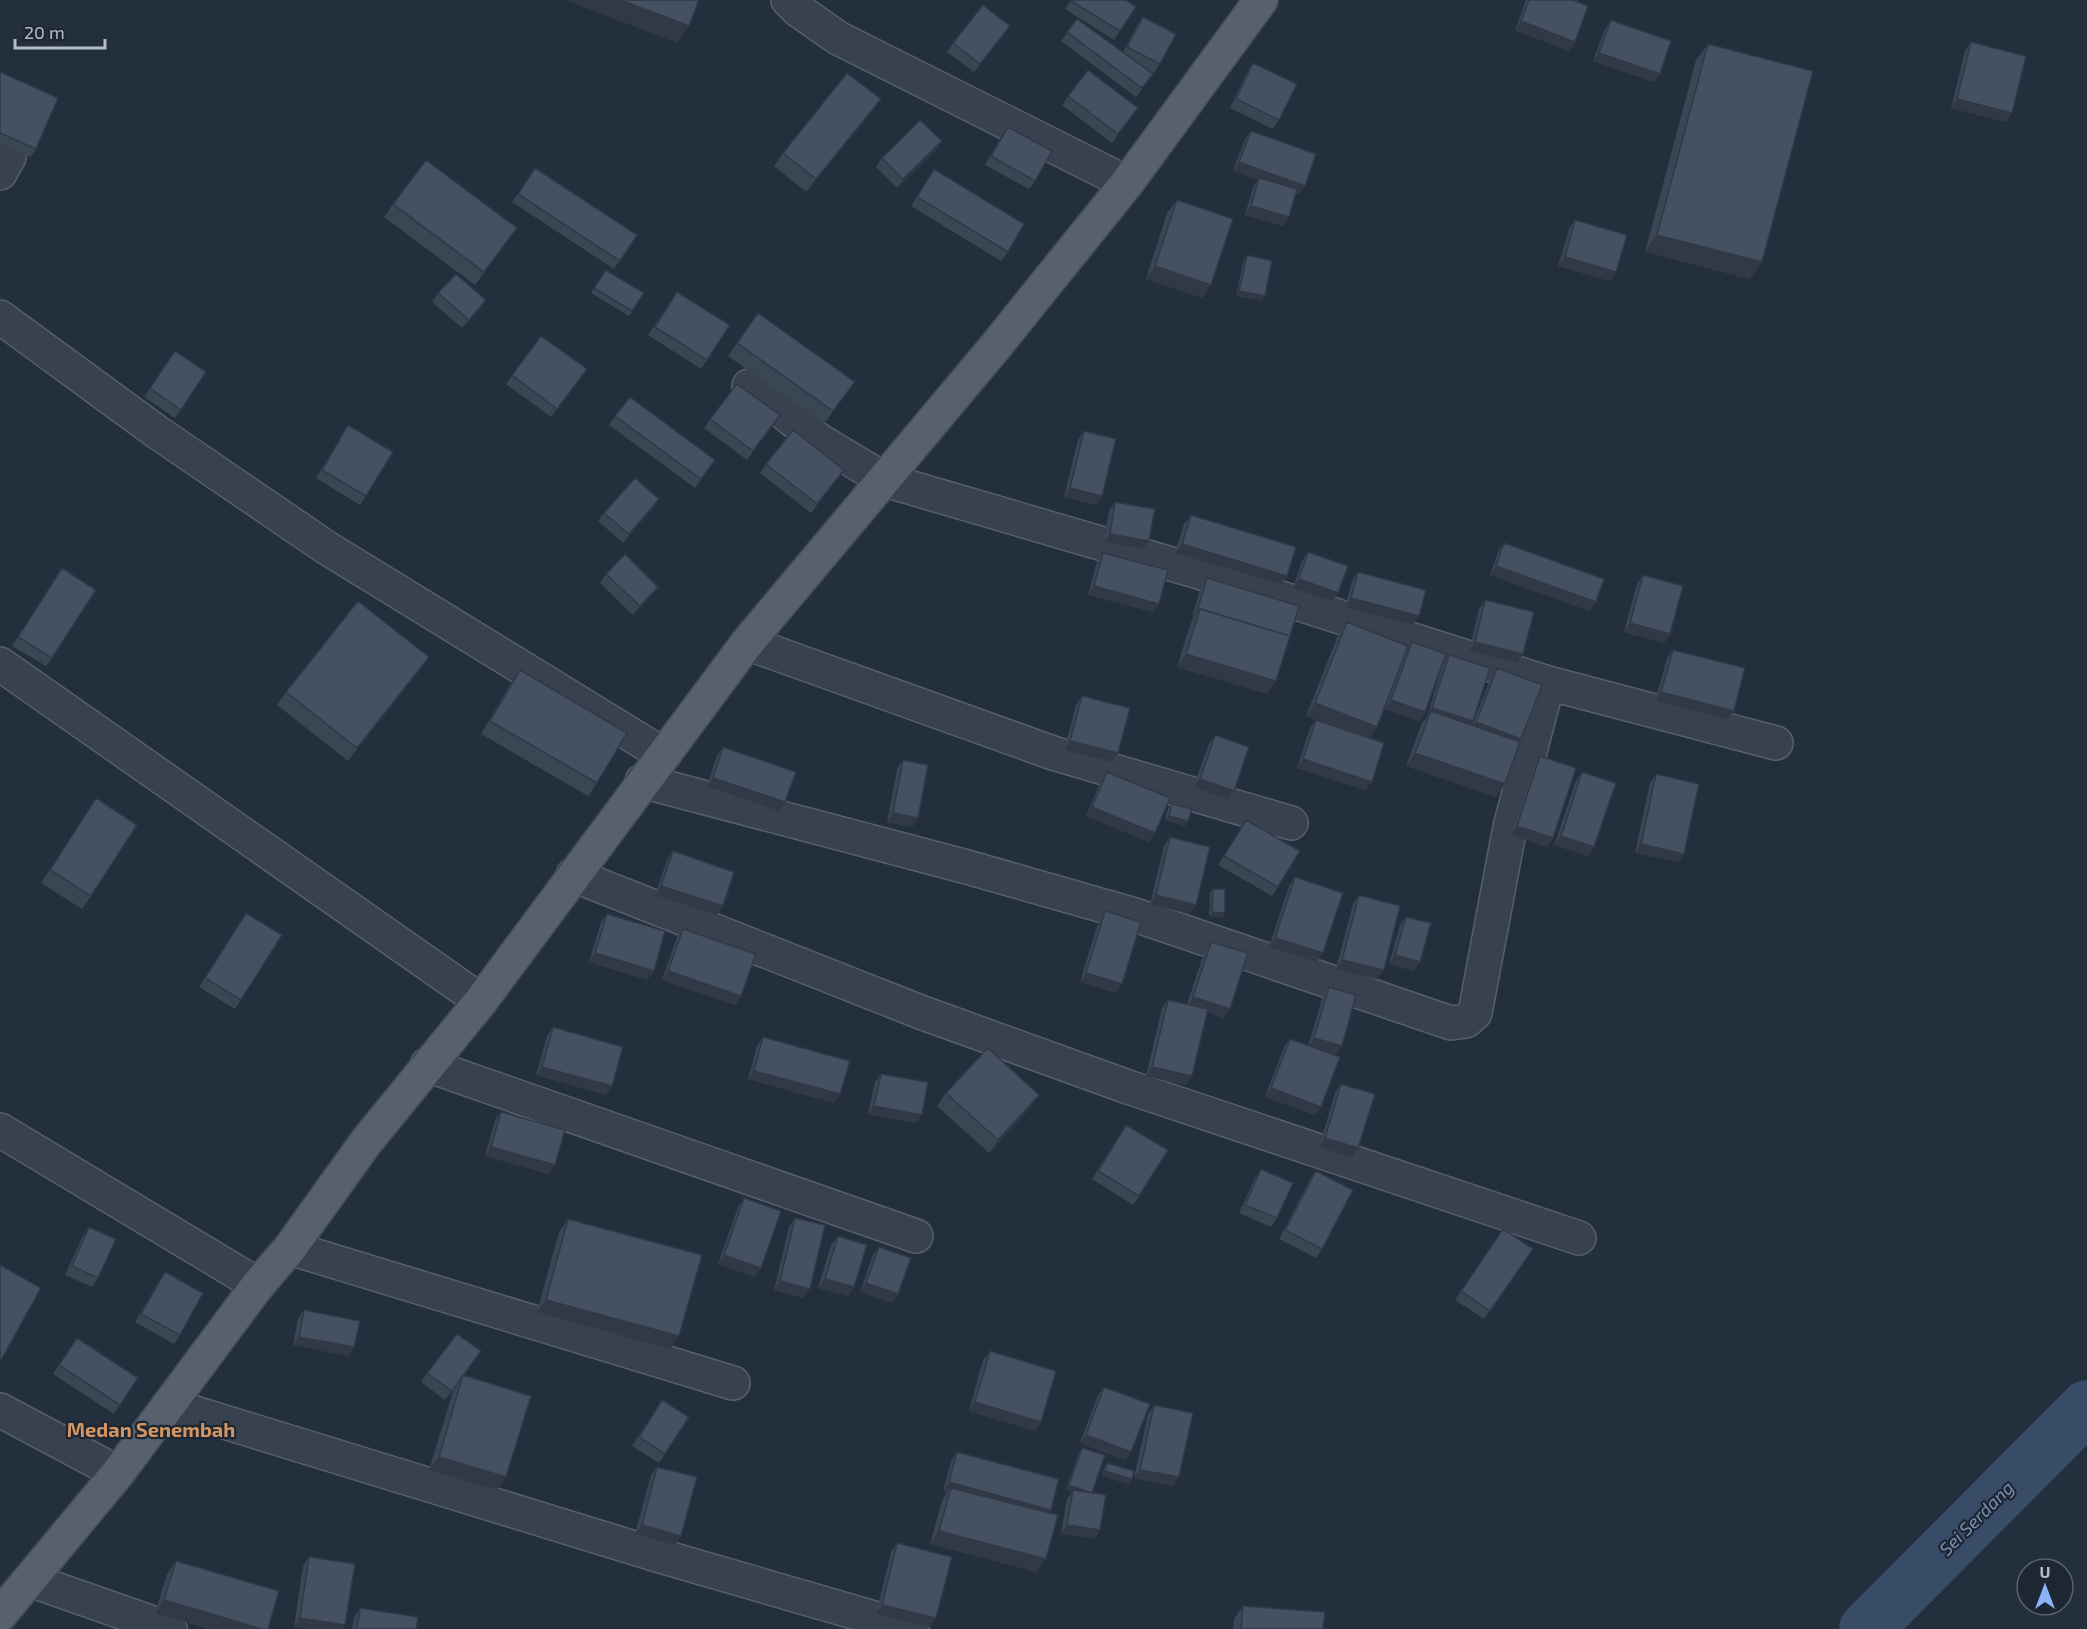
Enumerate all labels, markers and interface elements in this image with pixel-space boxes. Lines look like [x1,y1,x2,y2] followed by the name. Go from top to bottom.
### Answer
[15,12,105,50] scale bar
[24,21,65,43] text: 20 m
[67,1417,235,1441] district label: Medan Senembah
[1934,1476,2018,1560] water label: Sei Serdang
[2015,1557,2075,1617] north arrow
[2040,1562,2050,1581] text: U

